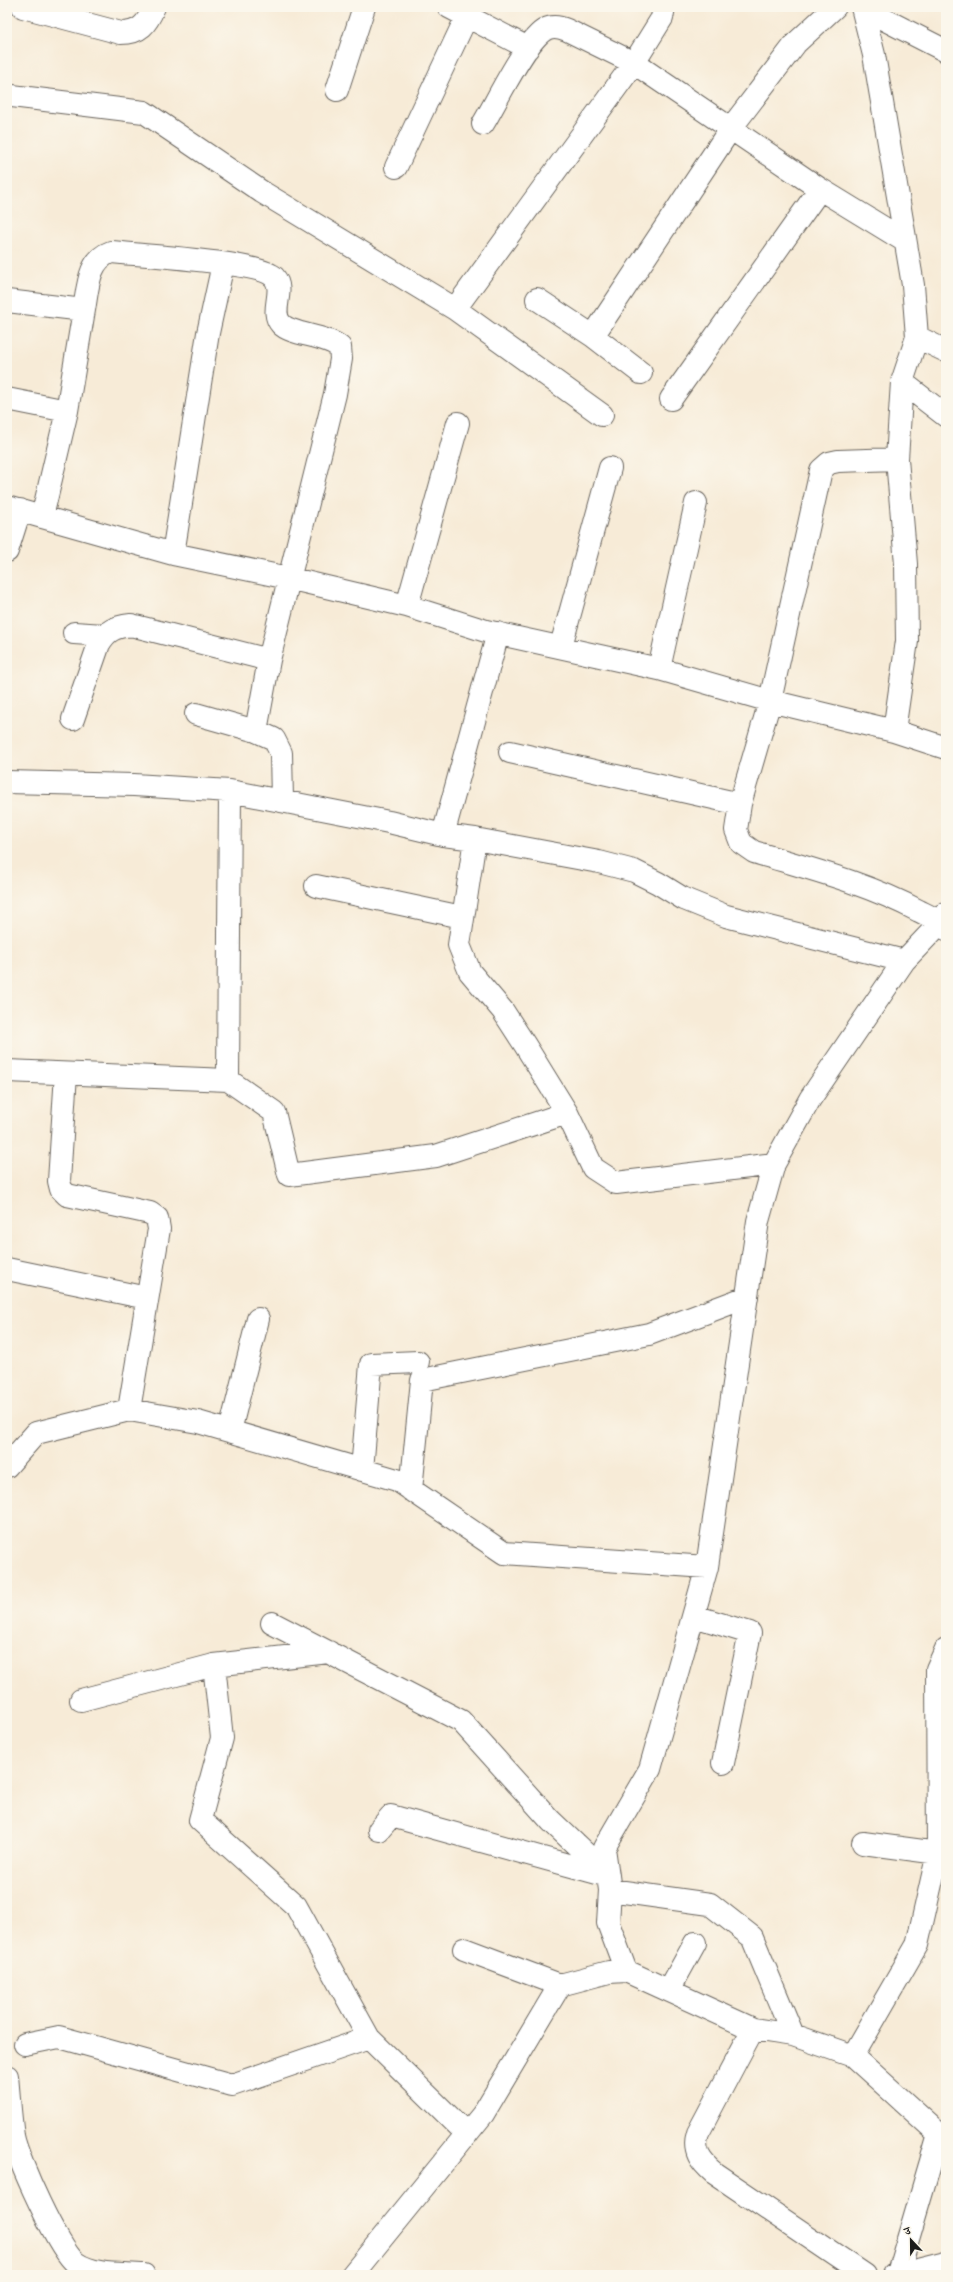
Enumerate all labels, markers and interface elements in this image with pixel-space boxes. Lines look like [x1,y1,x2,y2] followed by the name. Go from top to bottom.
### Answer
[891,2220,931,2260] north arrow
[901,2223,914,2240] text: उ

